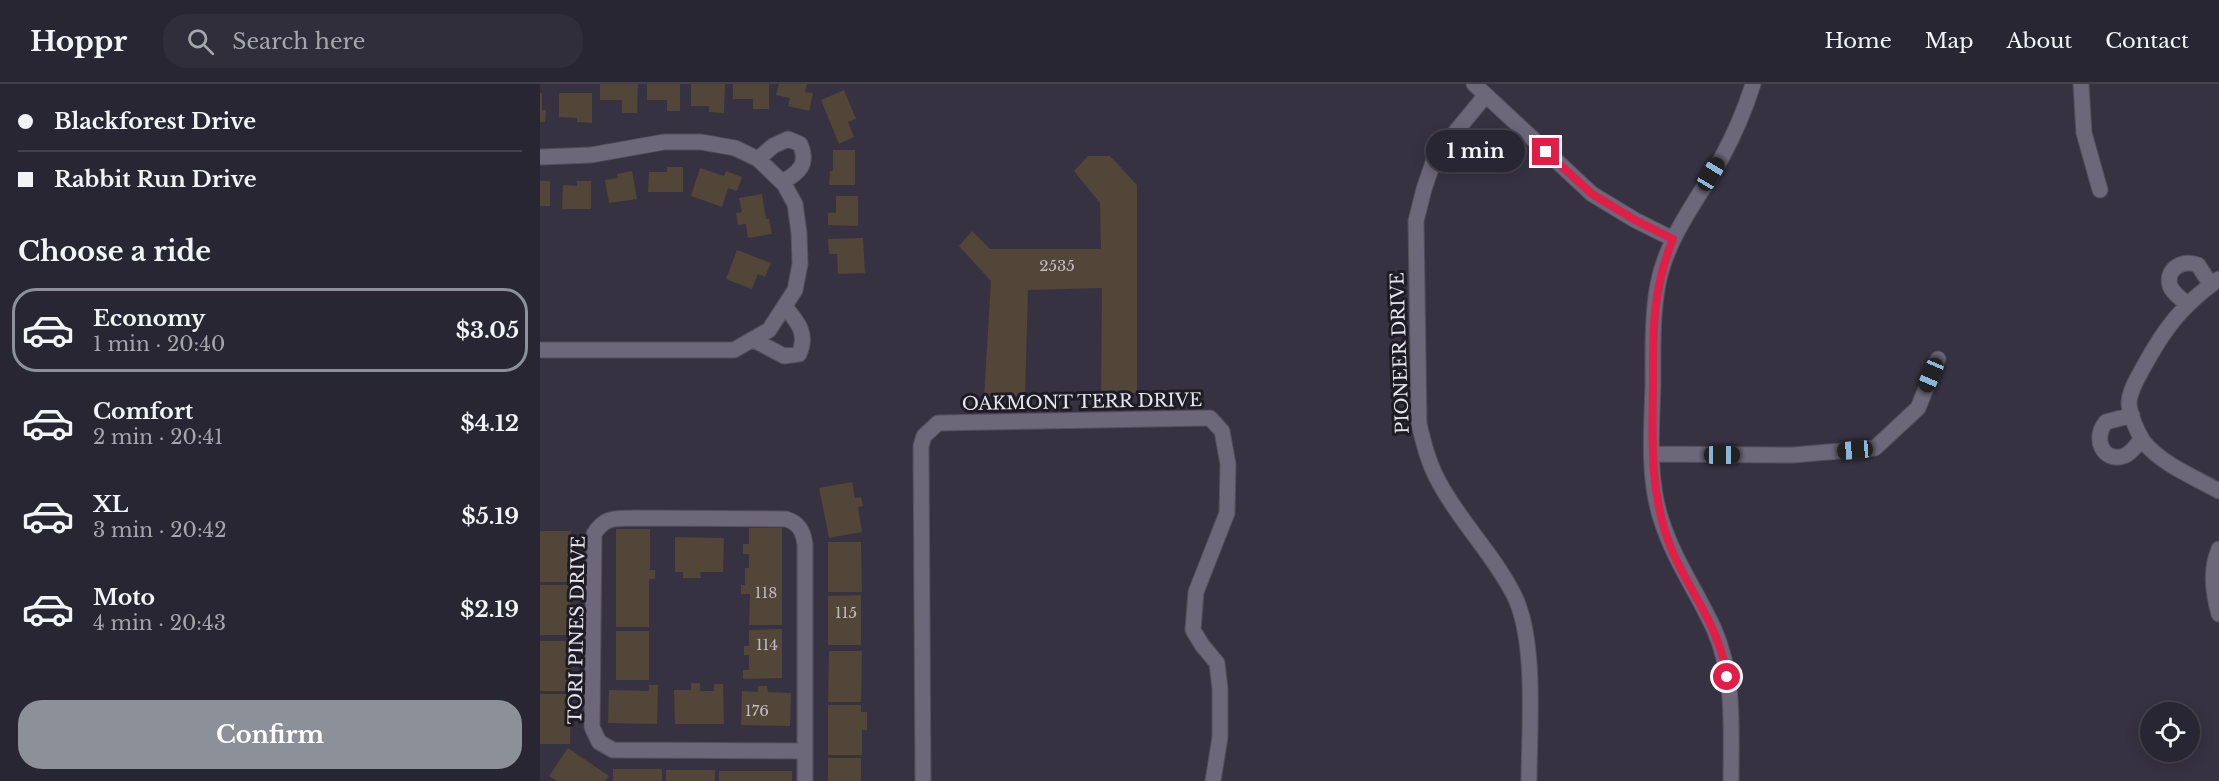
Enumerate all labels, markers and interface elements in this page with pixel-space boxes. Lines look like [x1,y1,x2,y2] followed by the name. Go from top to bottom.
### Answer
[163,14,583,68] search box
[30,24,127,59] text: Hoppr
[184,25,217,58] icon: search
[232,28,365,55] text: Search here
[1825,28,1892,54] text: Home
[1925,28,1973,54] text: Map
[2006,28,2072,54] text: About
[2105,28,2189,54] text: Contact
[54,108,256,135] text: Blackforest Drive
[1426,131,1525,173] callout: 1 min
[1532,138,1559,165] route end
[1447,139,1504,163] text: 1 min
[1694,154,1728,194] car
[54,166,257,193] text: Rabbit Run Drive
[18,235,211,268] text: Choose a ride
[1039,256,1075,275] house number: 2535
[1386,272,1414,434] street label: PIONEER DRIVE
[21,303,75,357] icon: car
[93,305,205,332] text: Economy
[456,317,519,344] text: $3.05
[93,332,225,356] text: 1 min · 20:40
[1916,355,1946,395] car
[962,389,1202,415] street label: OAKMONT TERR DRIVE
[21,396,75,450] icon: car
[93,398,193,425] text: Comfort
[461,410,519,437] text: $4.12
[93,425,223,449] text: 2 min · 20:41
[1836,439,1874,461] car
[1704,446,1740,464] car
[21,489,75,543] icon: car
[93,491,128,518] text: XL
[462,503,519,530] text: $5.19
[93,518,227,542] text: 3 min · 20:42
[564,536,590,724] street label: TORI PINES DRIVE
[21,582,75,636] icon: car
[755,583,777,602] house number: 118
[93,584,155,611] text: Moto
[460,596,519,623] text: $2.19
[835,603,857,622] house number: 115
[93,611,226,635] text: 4 min · 20:43
[756,635,778,654] house number: 114
[1713,663,1740,690] route start
[18,700,522,769] button: Confirm
[745,701,769,720] house number: 176
[2140,702,2200,762] map controls
[2140,702,2200,762] button: locate

